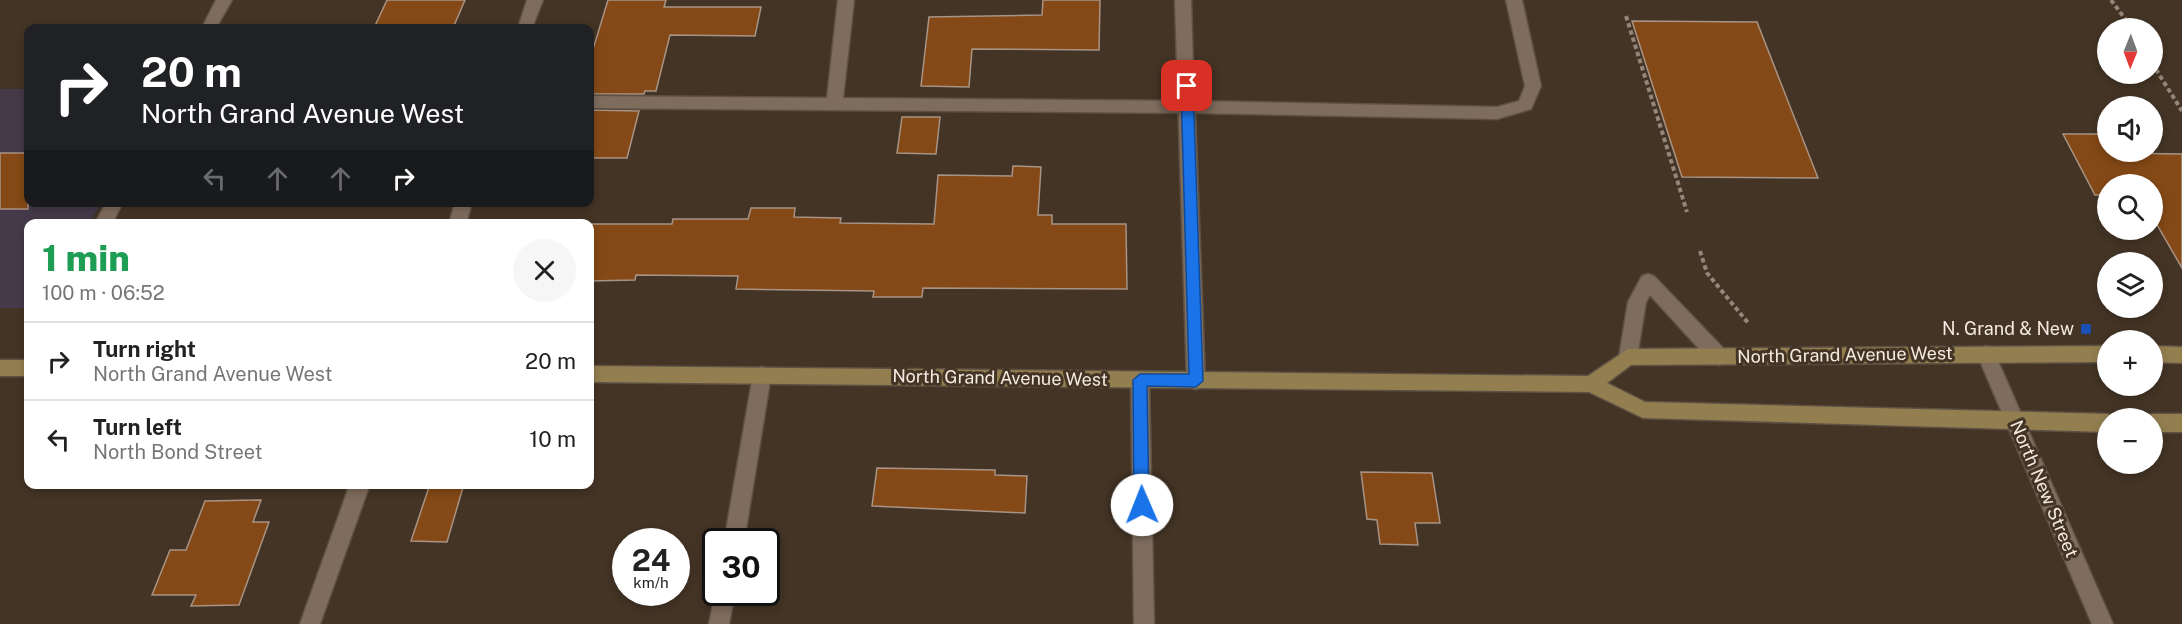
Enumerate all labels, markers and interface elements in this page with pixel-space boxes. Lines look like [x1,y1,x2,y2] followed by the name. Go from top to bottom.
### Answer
[2097,18,2163,84] north arrow
[2097,18,2163,474] map controls
[141,47,242,96] text: 20 m
[42,48,120,126] icon: right
[1161,60,1212,111] pin
[1170,69,1203,102] icon: arrive
[2097,96,2163,162] button: sound
[141,97,464,129] text: North Grand Avenue West
[198,162,231,195] icon: left
[261,162,294,195] icon: ahead
[324,162,357,195] icon: ahead
[387,162,420,195] icon: right
[2097,174,2163,240] button: search
[42,237,130,279] text: 1 min
[513,239,576,302] button: close
[2097,252,2163,318] button: layers
[42,281,165,305] text: 100 m · 06:52
[1942,318,2074,339] place label: N. Grand & New
[2079,322,2093,336] marker: N. Grand & New
[2097,330,2163,396] button: +
[93,336,196,362] text: Turn right
[1737,342,1953,367] street label: North Grand Avenue West
[42,345,75,378] icon: right
[525,348,576,374] text: 20 m
[93,362,333,386] text: North Grand Avenue West
[892,365,1108,390] street label: North Grand Avenue West
[2097,408,2163,474] button: −
[93,414,182,440] text: Turn left
[2006,417,2083,560] street label: North New Street
[42,423,75,456] icon: left
[529,426,576,452] text: 10 m
[93,440,263,464] text: North Bond Street
[1110,473,1174,537] position arrow
[702,528,780,606] speed limit sign: 30
[632,542,670,578] text: 24
[633,574,669,591] text: km/h

